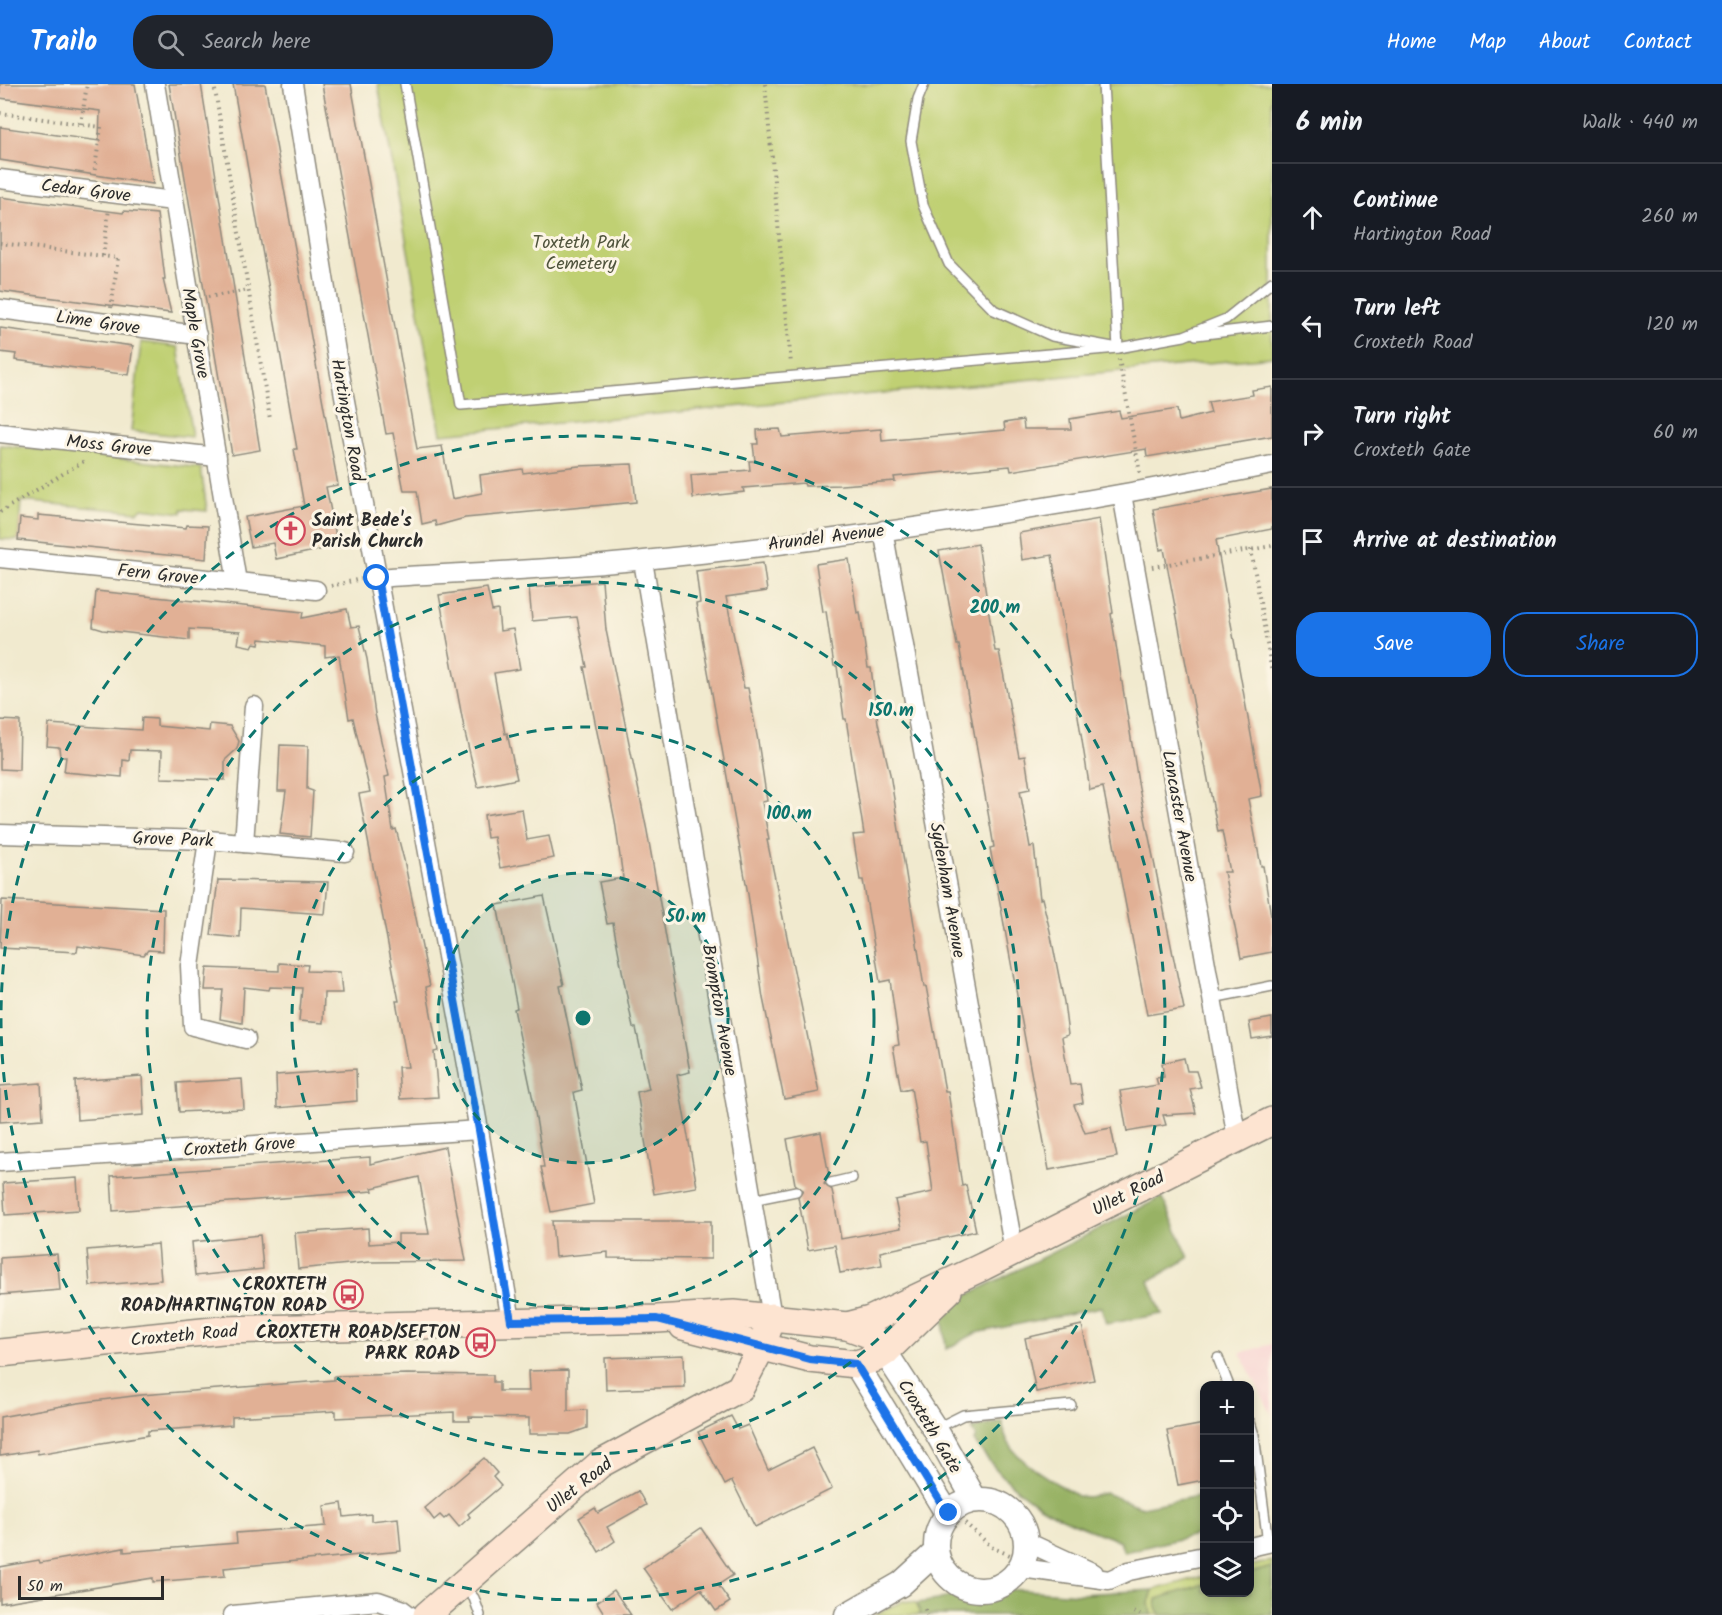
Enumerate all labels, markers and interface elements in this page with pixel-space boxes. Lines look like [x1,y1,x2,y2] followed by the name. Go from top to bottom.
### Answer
[133,15,553,69] search box
[30,20,97,65] text: Trailo
[202,25,311,60] text: Search here
[154,26,187,59] icon: search
[1387,26,1436,59] text: Home
[1469,26,1506,59] text: Map
[1539,26,1590,59] text: About
[1623,26,1692,59] text: Contact
[1296,102,1363,144] text: 6 min
[1582,107,1698,139] text: Walk · 440 m
[39,172,132,211] street label: Cedar Grove
[1353,184,1438,219] text: Continue
[1296,201,1329,234] icon: ahead
[1641,201,1698,233] text: 260 m
[1353,219,1491,251] text: Hartington Road
[533,229,630,279] park label: Toxteth Park Cemetery
[172,286,217,381] street label: Maple Grove
[1353,292,1440,327] text: Turn left
[54,303,142,344] street label: Lime Grove
[1296,309,1329,342] icon: left
[1646,309,1698,341] text: 120 m
[1353,327,1473,359] text: Croxteth Road
[321,357,372,485] street label: Hartington Road
[1353,400,1451,435] text: Turn right
[1296,417,1329,450] icon: right
[1653,417,1698,449] text: 60 m
[65,428,153,465] street label: Moss Grove
[1353,435,1471,467] text: Croxteth Gate
[312,507,423,557] place label: Saint Bede's Parish Church
[275,514,307,546] church icon: Saint Bede's Parish Church
[766,517,886,560] street label: Arundel Avenue
[1353,524,1556,559] text: Arrive at destination
[1296,525,1329,558] icon: arrive
[116,557,200,594] street label: Fern Grove
[363,564,389,590] route start
[970,594,1021,623] text: 200 m
[1296,612,1491,677] button: Save
[1503,612,1698,677] button: Share
[868,697,914,726] text: 150 m
[1153,748,1204,884] street label: Lancaster Avenue
[766,800,812,829] text: 100 m
[920,820,973,960] street label: Sydenham Avenue
[132,825,214,856] street label: Grove Park
[665,903,706,932] text: 50 m
[693,942,744,1078] street label: Brompton Avenue
[573,1008,593,1028] centre of rings
[182,1129,296,1166] street label: Croxteth Grove
[1087,1163,1171,1225] street label: Ullet Road
[121,1271,327,1321] place label: CROXTETH ROAD/HARTINGTON ROAD
[332,1278,364,1310] bus stop icon: CROXTETH ROAD/HARTINGTON ROAD
[129,1317,240,1356] street label: Croxteth Road
[256,1319,461,1369] place label: CROXTETH ROAD/SEFTON PARK ROAD
[465,1326,497,1358] bus stop icon: CROXTETH ROAD/SEFTON PARK ROAD
[889,1374,968,1480] street label: Croxteth Gate
[1200,1381,1254,1597] map controls
[1200,1381,1254,1435] button: +
[1200,1435,1254,1489] button: −
[540,1450,620,1522] street label: Ullet Road
[1200,1489,1254,1543] button: locate
[935,1499,961,1525] route end
[1200,1543,1254,1597] button: layers
[18,1573,164,1600] scale bar
[27,1574,63,1599] text: 50 m

